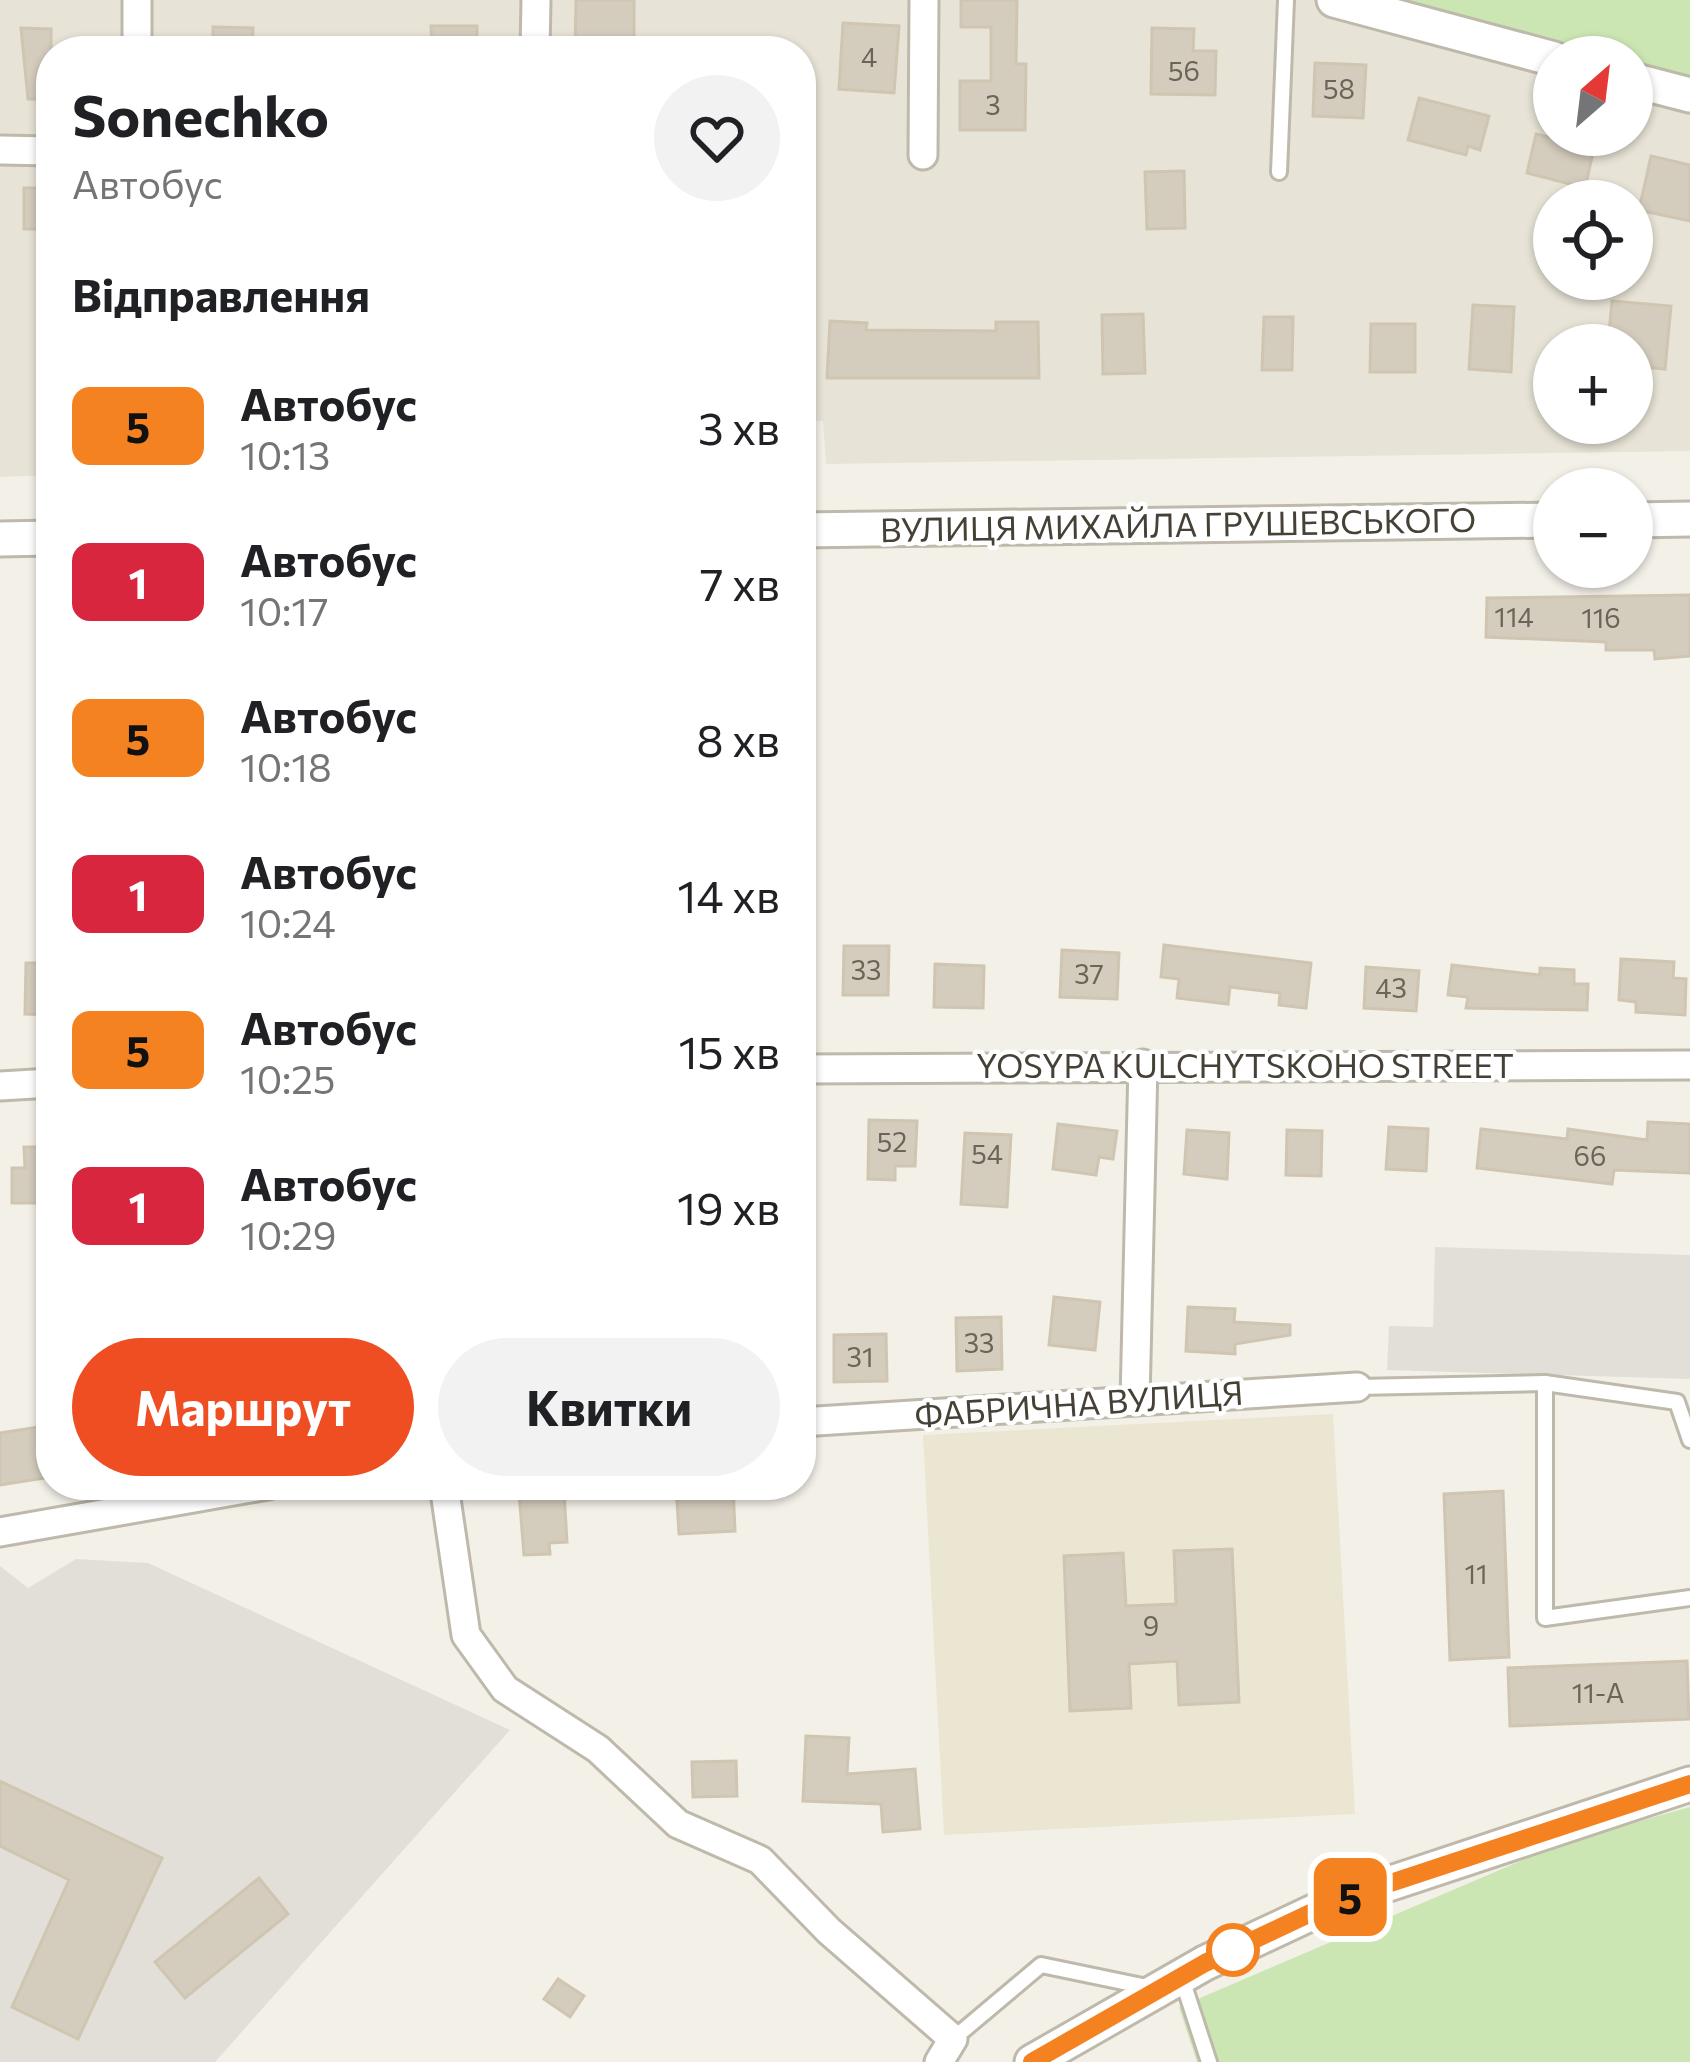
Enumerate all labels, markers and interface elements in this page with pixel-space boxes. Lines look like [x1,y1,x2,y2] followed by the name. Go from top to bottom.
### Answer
[1533,36,1653,156] north arrow
[1533,36,1653,588] map controls
[861,40,877,73] house number: 4
[1168,54,1200,87] house number: 56
[1323,72,1355,105] house number: 58
[654,75,780,201] button: heart
[72,79,329,149] text: Sonechko
[985,88,1001,121] house number: 3
[72,159,223,207] text: Автобус
[1533,180,1653,300] button: locate
[72,266,370,321] text: Відправлення
[1533,324,1653,444] button: +
[240,375,417,430] text: Автобус
[698,399,780,454] text: 3 хв
[126,400,150,452] text: 5
[240,430,330,478] text: 10:13
[1533,468,1653,588] button: −
[880,498,1476,549] street label: ВУЛИЦЯ МИХАЙЛА ГРУШЕВСЬКОГО
[240,531,417,586] text: Автобус
[700,555,780,610] text: 7 хв
[128,556,148,608] text: 1
[240,586,329,634] text: 10:17
[1494,600,1534,633] house number: 114
[1581,601,1621,634] house number: 116
[240,687,417,742] text: Автобус
[696,711,780,766] text: 8 хв
[126,712,150,764] text: 5
[240,742,332,790] text: 10:18
[240,843,417,898] text: Автобус
[677,867,780,922] text: 14 хв
[128,868,148,920] text: 1
[240,898,336,946] text: 10:24
[851,953,881,986] house number: 33
[1074,957,1104,990] house number: 37
[1375,971,1407,1004] house number: 43
[240,999,417,1054] text: Автобус
[678,1023,780,1078] text: 15 хв
[126,1024,150,1076] text: 5
[976,1044,1514,1085] street label: YOSYPA KULCHYTSKOHO STREET
[240,1054,335,1102] text: 10:25
[877,1125,907,1158] house number: 52
[971,1137,1003,1170] house number: 54
[1574,1139,1606,1172] house number: 66
[240,1155,417,1210] text: Автобус
[677,1179,780,1234] text: 19 хв
[128,1180,148,1232] text: 1
[240,1210,337,1258] text: 10:29
[964,1326,994,1359] house number: 33
[72,1338,414,1476] button: Маршрут
[438,1338,780,1476] button: Квитки
[847,1340,873,1373] house number: 31
[913,1371,1245,1434] street label: ФАБРИЧНА ВУЛИЦЯ
[1464,1557,1488,1590] house number: 11
[1143,1609,1159,1642] house number: 9
[1572,1676,1624,1709] house number: 11-А
[1311,1858,1389,1936] line badge: 5
[1338,1871,1362,1923] text: 5
[1208,1925,1258,1975] unlabelled marker

